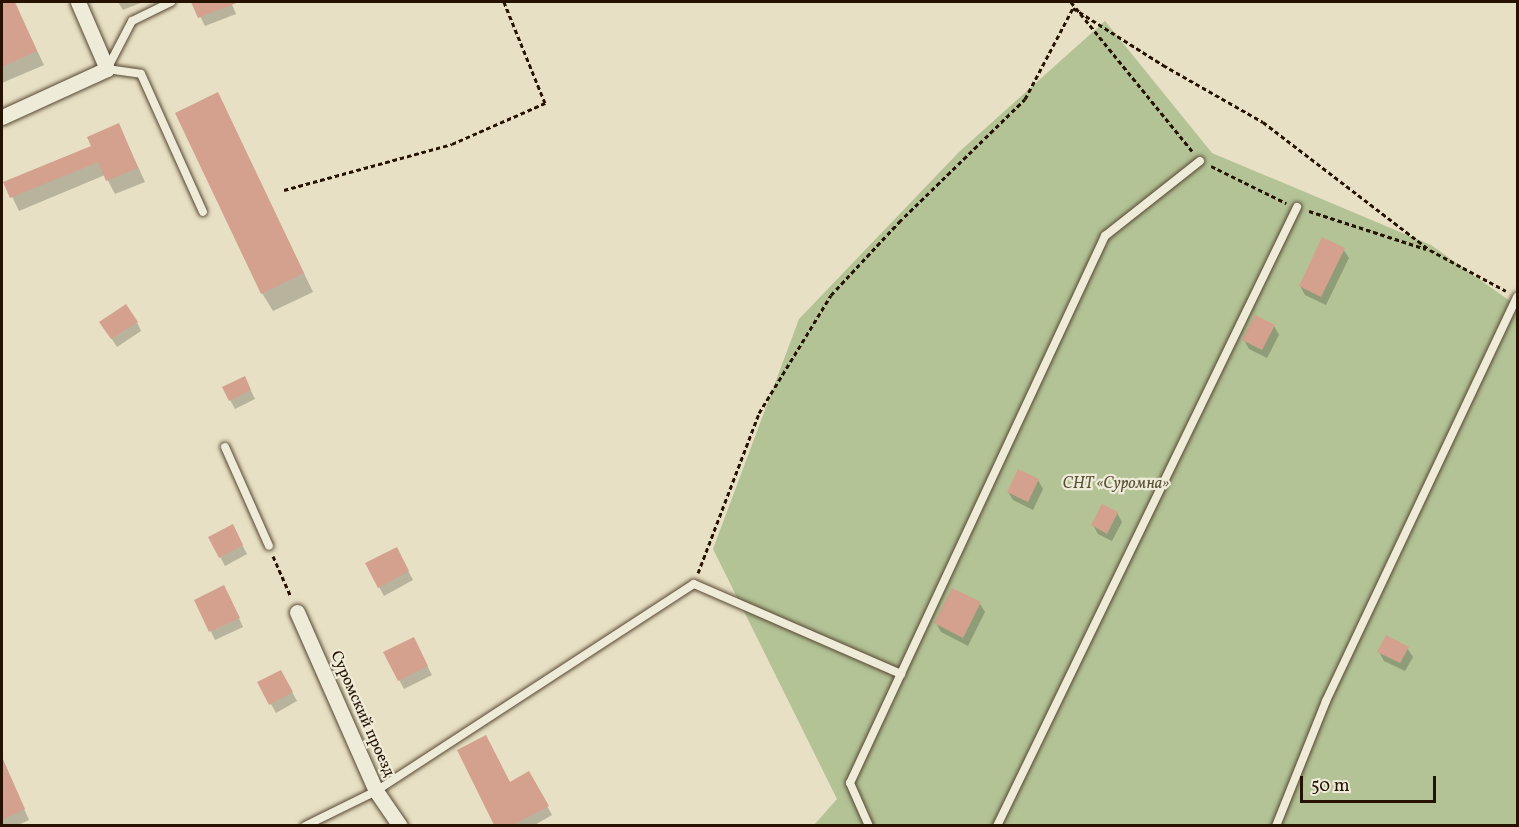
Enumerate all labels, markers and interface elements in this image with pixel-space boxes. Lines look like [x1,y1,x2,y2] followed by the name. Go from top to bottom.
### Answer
[1063,474,1169,494] park label: СНТ «Суромна»
[326,648,398,780] street label: Суромский проезд
[1303,764,1440,802] scale bar
[1311,774,1350,799] text: 50 m

